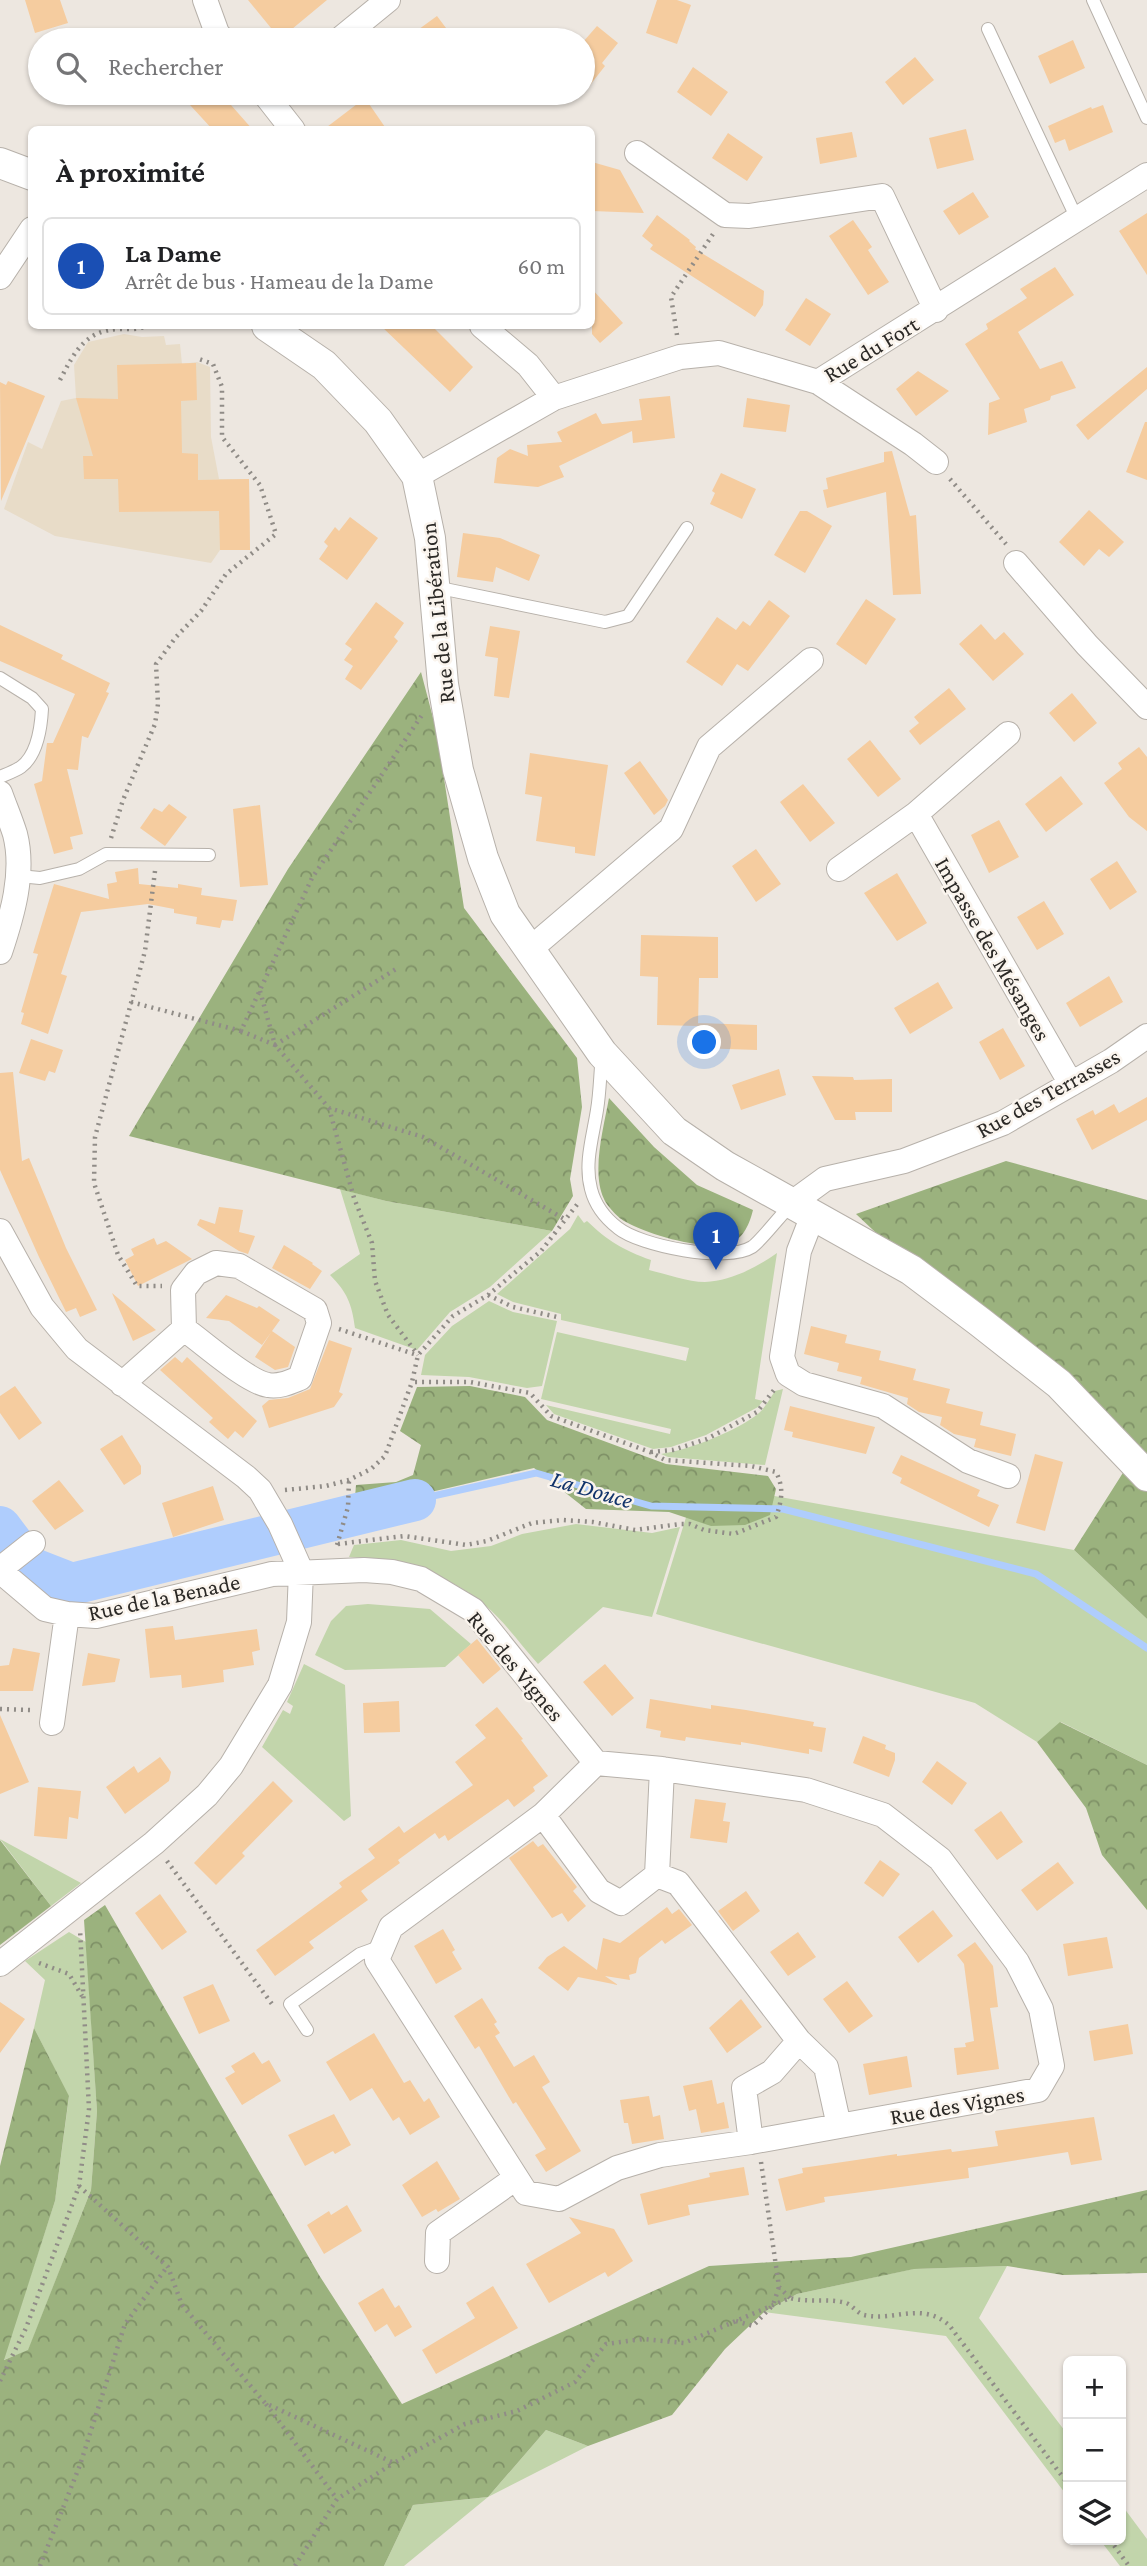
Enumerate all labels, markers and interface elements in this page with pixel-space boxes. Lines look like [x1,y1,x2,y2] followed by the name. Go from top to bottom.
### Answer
[28,28,595,105] search box
[52,48,90,86] icon: search
[108,52,224,81] text: Rechercher
[56,155,205,188] text: À proximité
[125,239,221,268] text: La Dame
[77,253,85,279] text: 1
[518,253,565,279] text: 60 m
[125,268,433,294] text: Arrêt de bus · Hameau de la Dame
[819,310,923,387] street label: Rue du Fort
[415,521,459,705] street label: Rue de la Libération
[930,853,1056,1045] street label: Impasse des Mésanges
[687,1025,721,1059] your location
[972,1043,1124,1143] street label: Rue des Terrasses
[693,1212,739,1270] pin: 1
[548,1465,636,1513] water label: La Douce
[86,1568,242,1626] street label: Rue de la Benade
[462,1606,570,1726] street label: Rue des Vignes
[888,2080,1026,2130] street label: Rue des Vignes
[1063,2356,1126,2545] map controls
[1063,2356,1126,2419] button: +
[1063,2419,1126,2482] button: −
[1063,2482,1126,2545] button: layers

